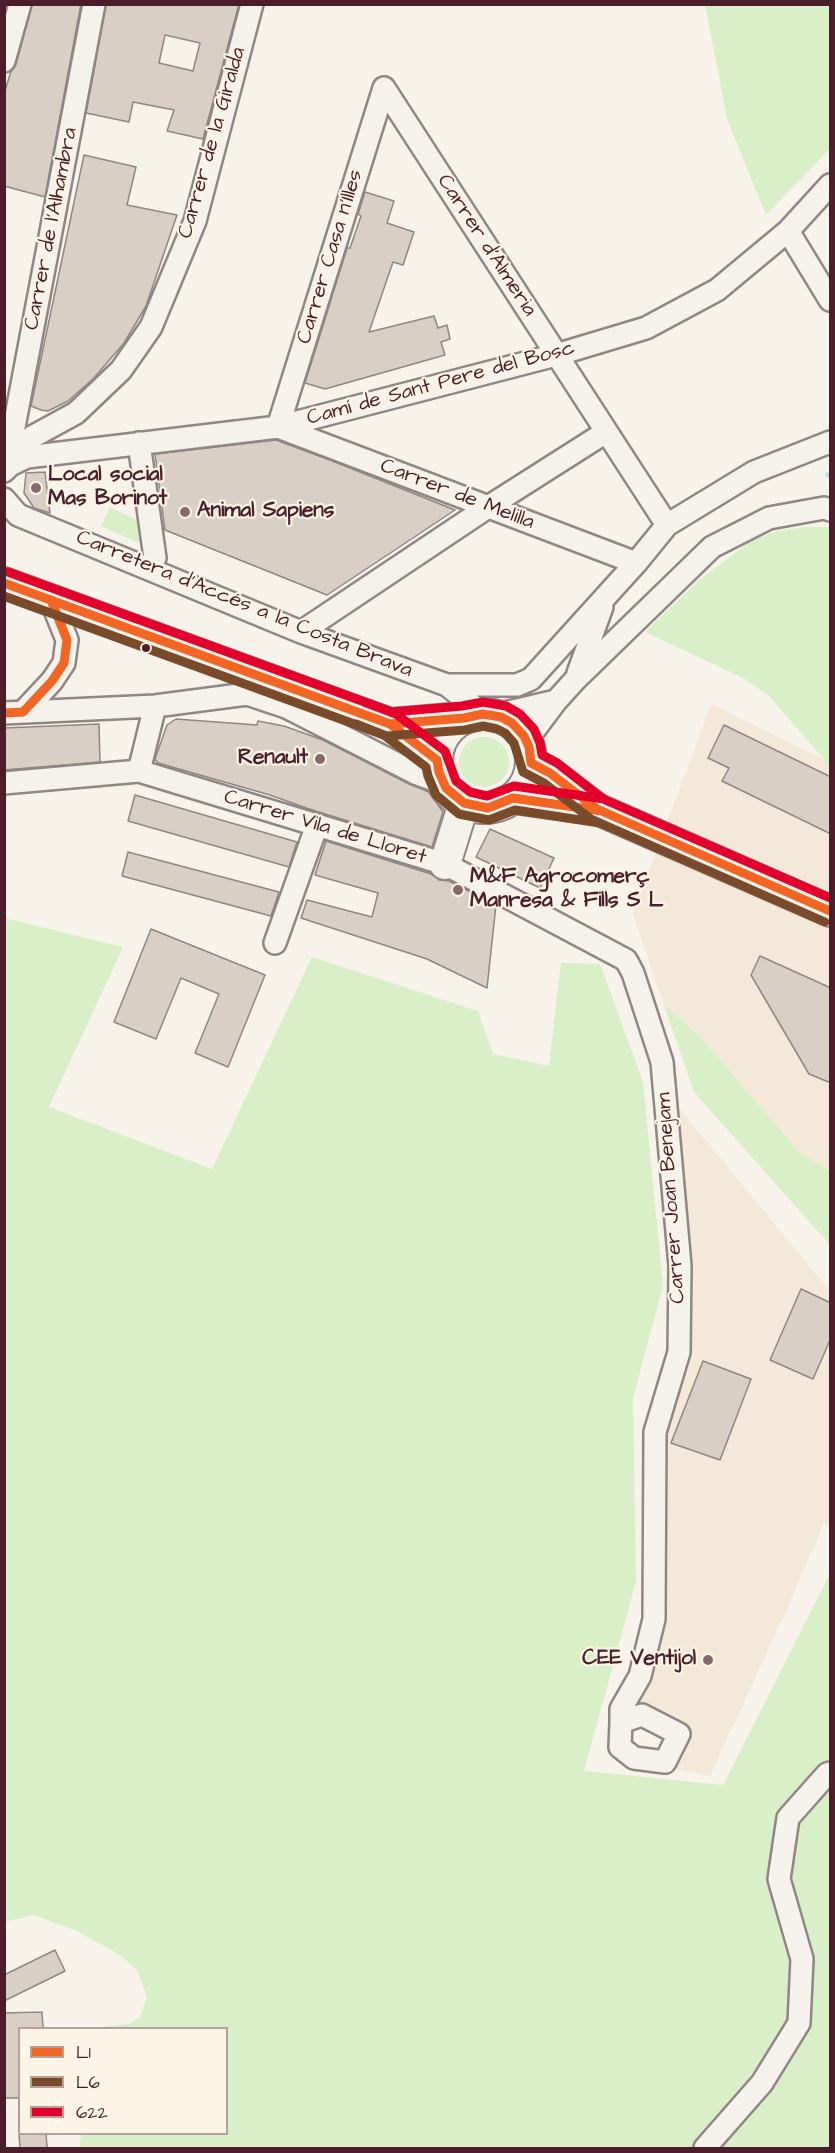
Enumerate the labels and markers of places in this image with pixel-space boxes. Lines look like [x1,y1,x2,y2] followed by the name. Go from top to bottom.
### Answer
[48,463,167,513] place label: Local social Mas Borinot
[29,481,43,495] marker: Local social Mas Borinot
[197,499,334,525] place label: Animal Sapiens
[178,505,192,519] marker: Animal Sapiens
[140,642,152,654] unlabelled marker
[238,746,308,772] place label: Renault
[313,752,327,766] marker: Renault
[470,865,663,915] place label: M&F Agrocomerç Manresa & Fills S L
[451,883,465,897] marker: M&F Agrocomerç Manresa & Fills S L
[582,1647,696,1673] place label: CEE Ventijol
[701,1653,715,1667] marker: CEE Ventijol

